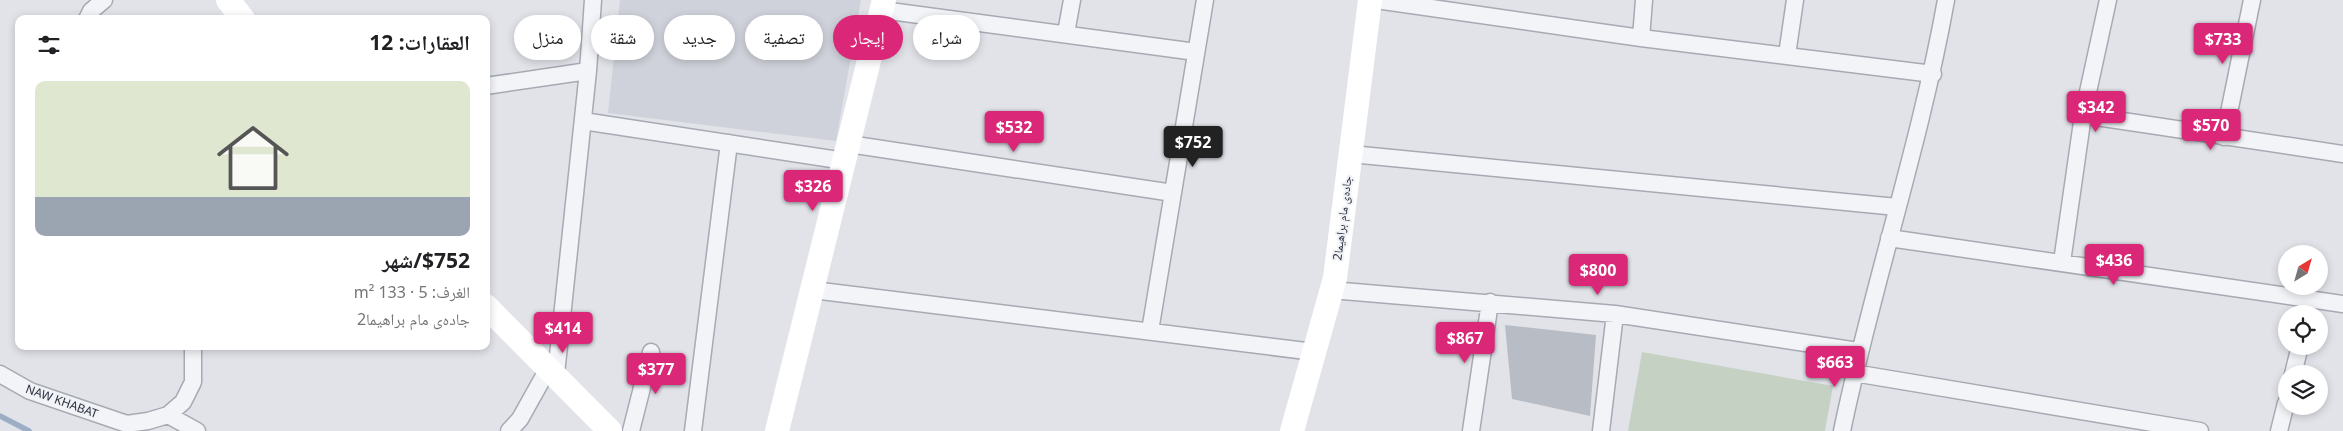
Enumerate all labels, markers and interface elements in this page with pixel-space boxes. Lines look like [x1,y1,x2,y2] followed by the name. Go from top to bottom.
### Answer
[514,15,581,60] chip: منزل
[591,15,654,60] chip: شقة
[664,15,735,60] chip: جديد
[745,15,823,60] chip: تصفية
[833,15,903,60] chip: إيجار
[913,15,980,60] chip: شراء
[2193,22,2253,65] pin: $733
[369,28,470,56] text: العقارات: 12
[2205,28,2241,50] text: $733
[35,31,63,59] icon: filters
[2066,90,2126,133] pin: $342
[2078,96,2114,118] text: $342
[2181,108,2241,151] pin: $570
[984,110,1044,153] pin: $532
[208,113,298,203] icon: home
[2193,114,2229,136] text: $570
[996,116,1032,138] text: $532
[1163,126,1223,168] pin: $752
[1175,131,1211,153] text: $752
[783,170,843,212] pin: $326
[1328,174,1356,261] street label: جادەی مام براهیما2
[795,175,831,197] text: $326
[2084,244,2144,286] pin: $436
[2278,245,2328,295] north arrow
[2278,245,2328,415] map controls
[382,246,470,274] text: $752/شهر
[2096,249,2132,271] text: $436
[1568,254,1628,296] pin: $800
[1580,259,1616,281] text: $800
[354,281,470,303] text: الغرف: 5 · 133 m²
[2278,305,2328,355] button: locate
[357,308,470,330] text: جادەی مام براهیما2
[533,312,593,354] pin: $414
[545,317,581,339] text: $414
[1435,322,1495,364] pin: $867
[1447,327,1483,349] text: $867
[1805,346,1865,388] pin: $663
[1817,351,1853,373] text: $663
[626,352,686,395] pin: $377
[638,358,674,380] text: $377
[2278,365,2328,415] button: layers
[23,380,101,422] street label: NAW KHABAT

